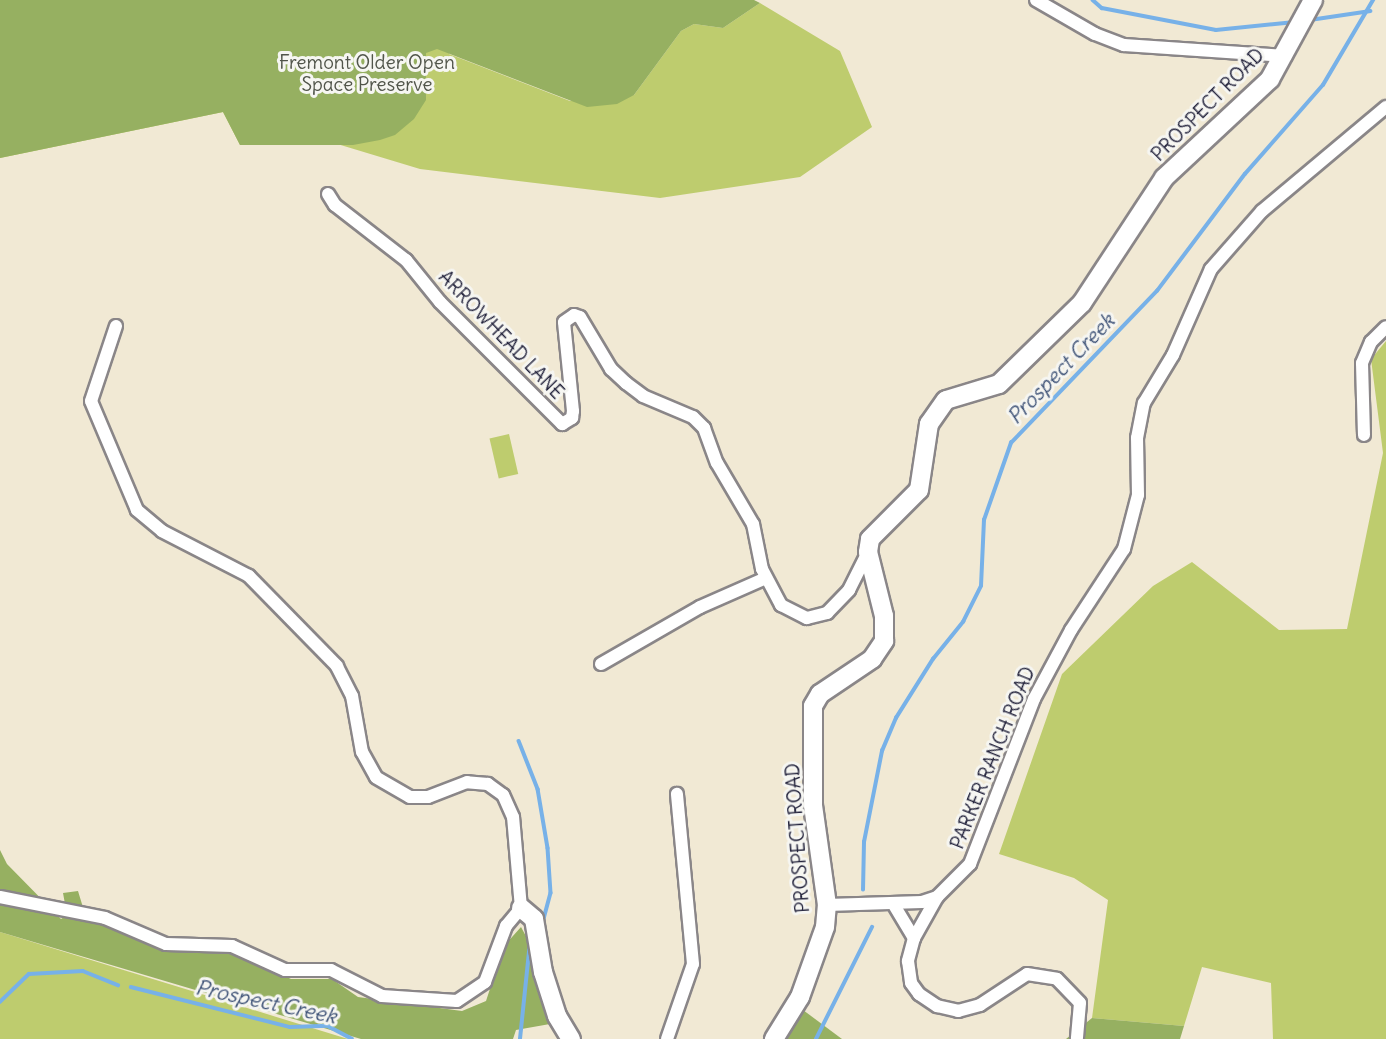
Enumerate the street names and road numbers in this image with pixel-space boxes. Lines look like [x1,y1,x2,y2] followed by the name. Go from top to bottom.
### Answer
[1147,44,1269,166] street label: PROSPECT ROAD
[434,266,568,404] street label: ARROWHEAD LANE
[946,663,1040,853] street label: PARKER RANCH ROAD
[781,762,815,914] street label: PROSPECT ROAD

